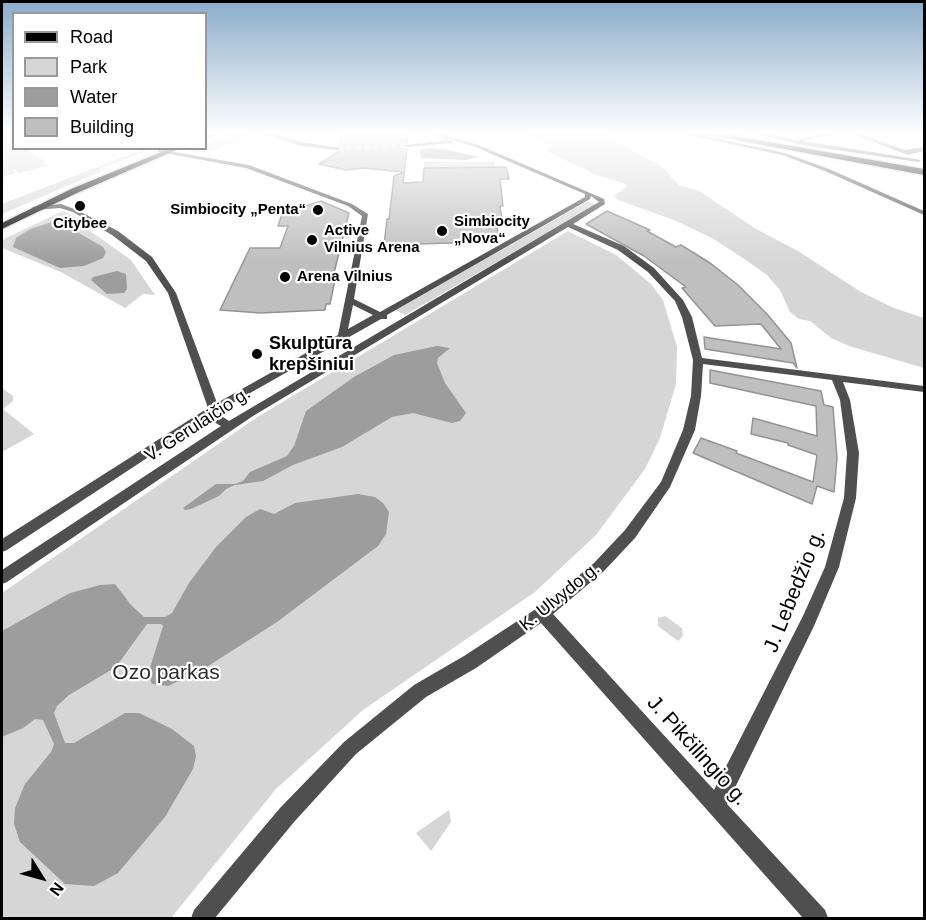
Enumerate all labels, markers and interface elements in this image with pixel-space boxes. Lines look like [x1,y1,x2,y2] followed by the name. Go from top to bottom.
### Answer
[12,12,207,150] legend
[70,27,113,47] text: Road
[70,57,107,77] text: Park
[70,87,117,107] text: Water
[70,117,134,137] text: Building
[73,199,87,213] marker: Citybee
[170,201,306,219] place label: Simbiocity „Penta“
[311,203,325,217] marker: Simbiocity „Penta“
[454,213,530,248] place label: Simbiocity „Nova“
[53,215,107,233] place label: Citybee
[324,222,420,257] place label: Active Vilnius Arena
[435,224,449,238] marker: Simbiocity „Nova“
[305,233,319,247] marker: Active Vilnius Arena
[297,268,393,286] place label: Arena Vilnius
[278,270,292,284] marker: Arena Vilnius
[269,333,354,376] place label: Skulptūra krepšiniui
[250,347,264,361] marker: Skulptūra krepšiniui
[141,383,255,467] street label: V. Gerulaičio g.
[759,526,831,656] street label: J. Lebedžio g.
[515,558,605,636] street label: K. Ulvydo g.
[112,660,220,686] park label: Ozo parkas
[641,691,753,811] street label: J. Pikčilingio g.
[12,848,72,908] north arrow
[47,879,67,899] text: N

